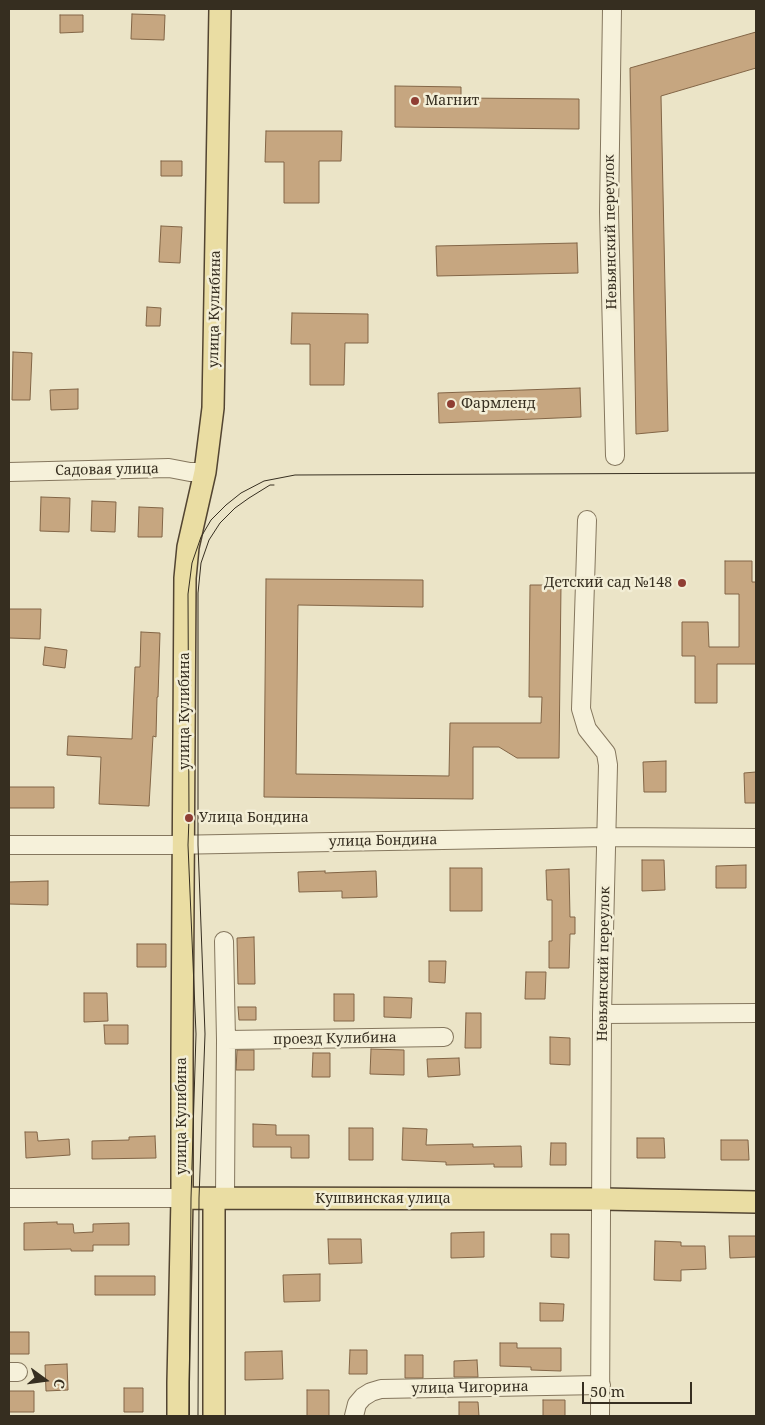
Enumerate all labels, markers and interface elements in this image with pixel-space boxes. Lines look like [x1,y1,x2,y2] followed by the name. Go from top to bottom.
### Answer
[425,93,479,109] place label: Магнит
[409,95,421,107] marker: Магнит
[601,154,621,310] street label: Невьянский переулок
[206,250,224,368] street label: улица Кулибина
[461,396,536,412] place label: Фармленд
[445,398,457,410] marker: Фармленд
[55,461,159,479] street label: Садовая улица
[544,575,672,591] place label: Детский сад №148
[676,577,688,589] marker: Детский сад №148
[177,652,193,770] street label: улица Кулибина
[199,810,309,826] place label: Улица Бондина
[183,812,195,824] marker: Улица Бондина
[329,832,437,850] street label: улица Бондина
[594,886,614,1042] street label: Невьянский переулок
[273,1030,397,1048] street label: проезд Кулибина
[174,1057,190,1175] street label: улица Кулибина
[315,1191,451,1207] street label: Кушвинская улица
[20,1355,70,1405] north arrow
[585,1372,695,1404] scale bar
[50,1377,70,1391] text: С
[411,1379,529,1397] street label: улица Чигорина
[590,1381,625,1401] text: 50 m

